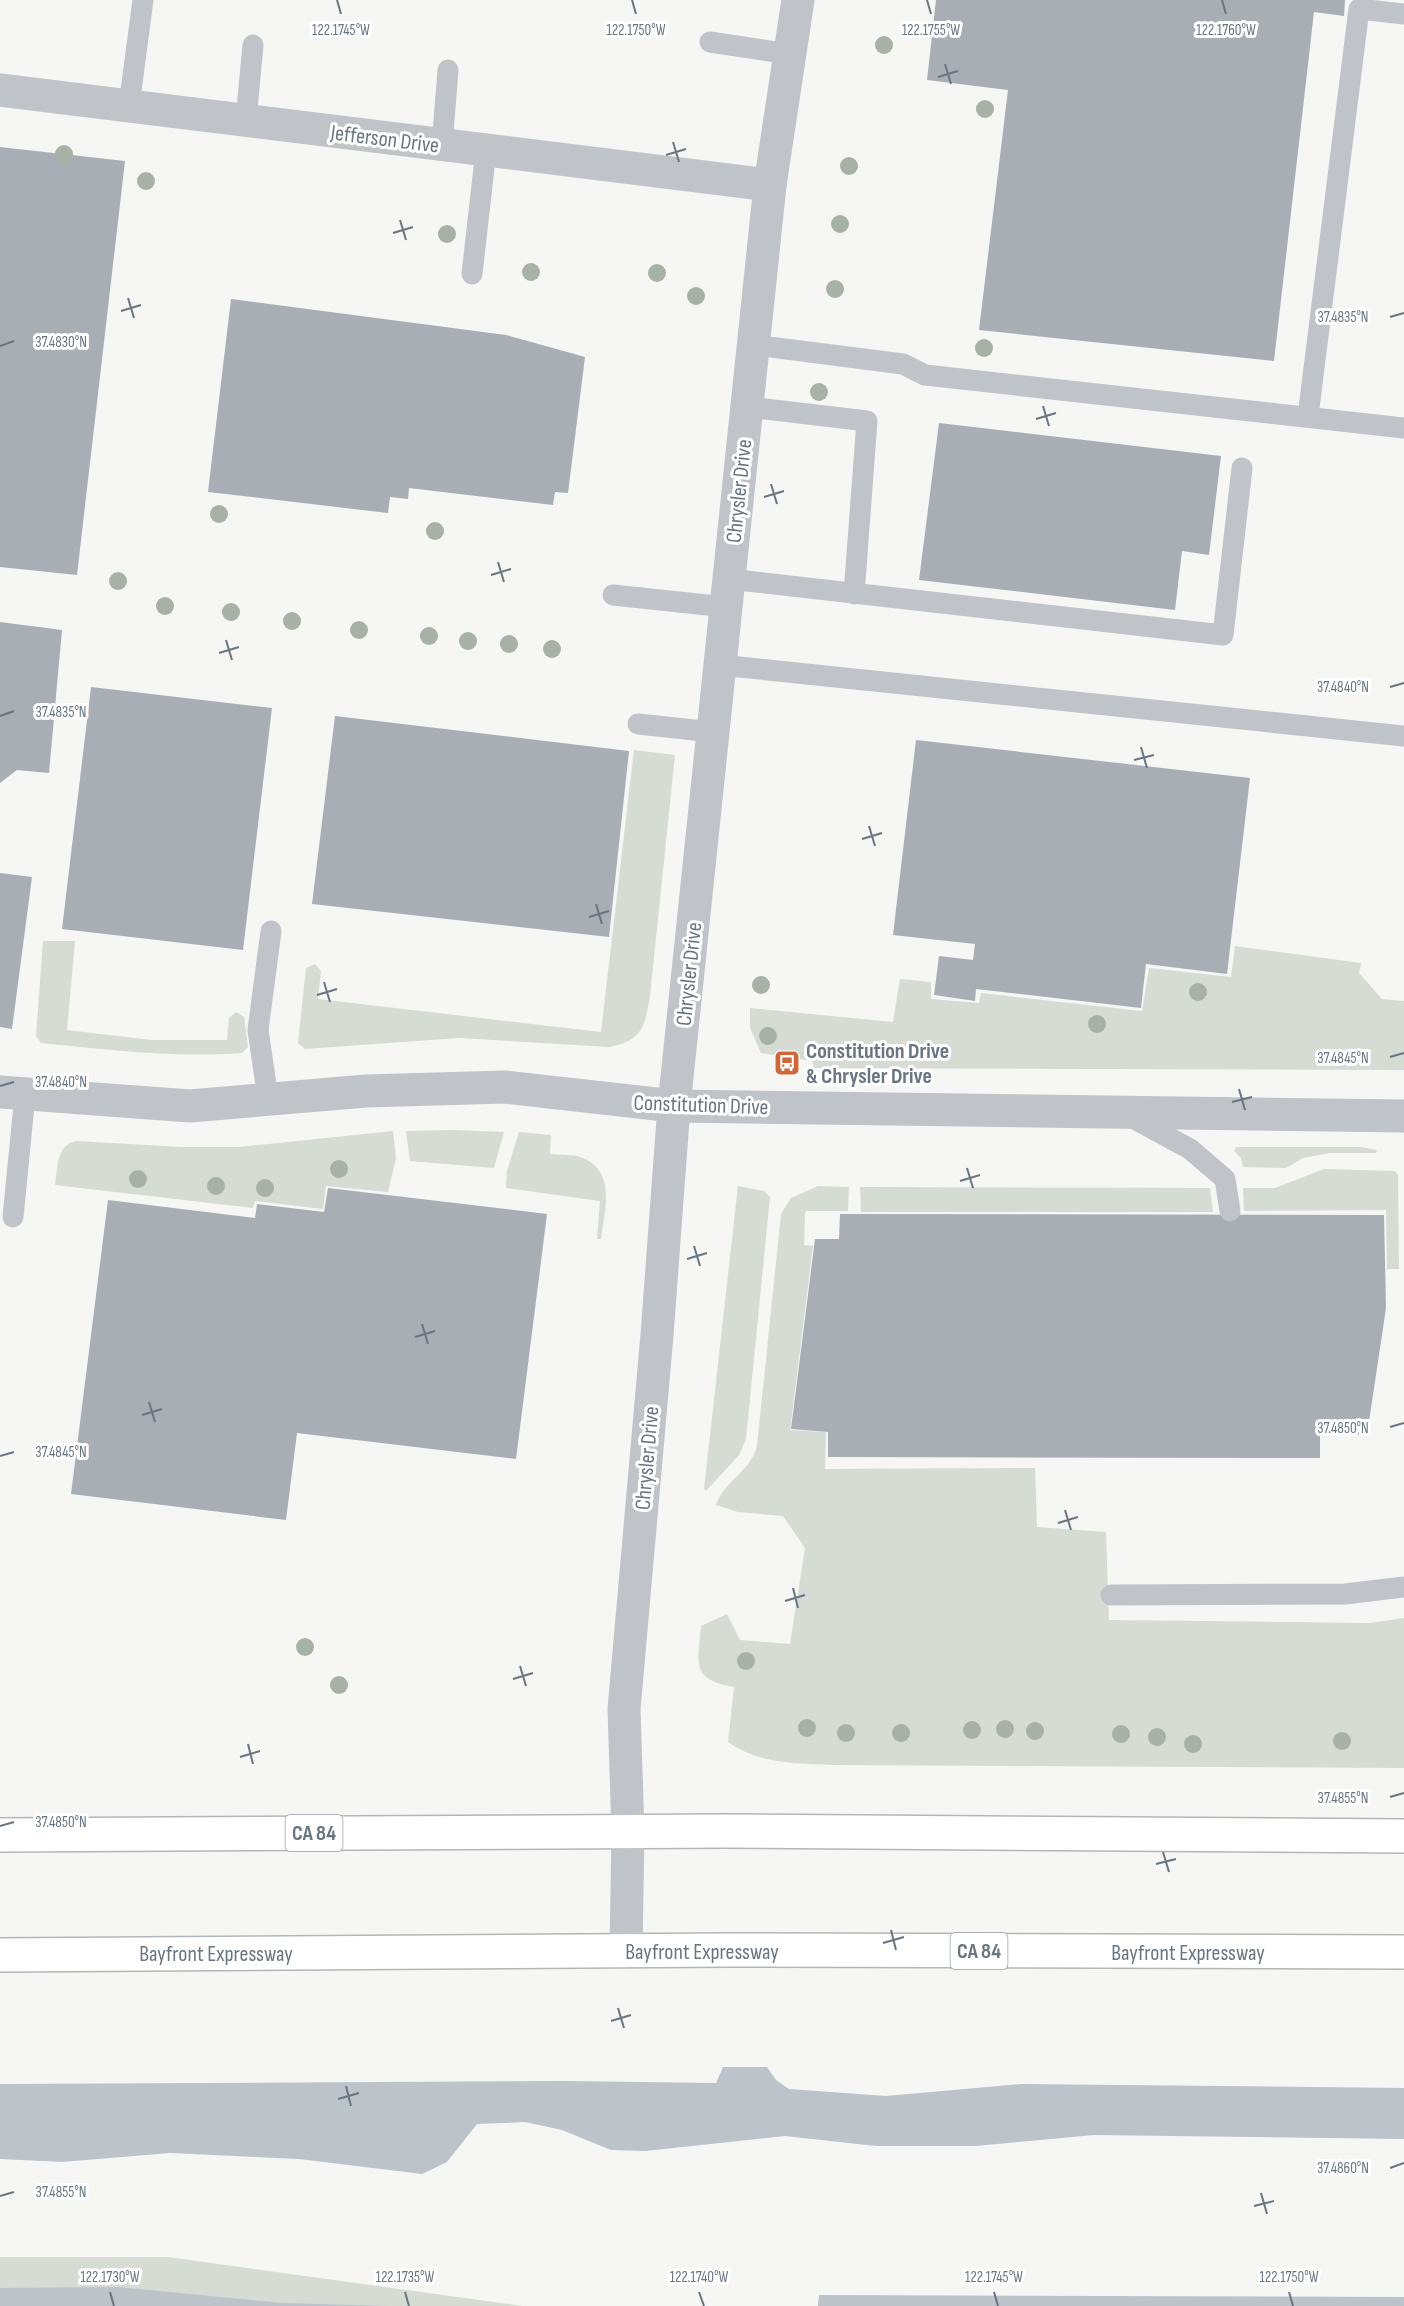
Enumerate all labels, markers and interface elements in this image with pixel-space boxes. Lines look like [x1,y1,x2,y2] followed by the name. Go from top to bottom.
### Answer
[312,21,370,40] text: 122.1745°W
[607,21,666,40] text: 122.1750°W
[902,21,960,40] text: 122.1755°W
[1196,21,1256,40] text: 122.1760°W
[328,119,440,160] street label: Jefferson Drive
[1317,308,1369,327] text: 37.4835°N
[35,333,87,352] text: 37.4830°N
[721,438,758,544] street label: Chrysler Drive
[1317,678,1369,697] text: 37.4840°N
[35,703,87,722] text: 37.4835°N
[671,921,708,1027] street label: Chrysler Drive
[806,1038,949,1090] place label: Constitution Drive & Chrysler Drive
[772,1048,802,1078] bus stop icon: Constitution Drive & Chrysler Drive
[1317,1049,1369,1068] text: 37.4845°N
[35,1073,87,1092] text: 37.4840°N
[633,1090,769,1121] street label: Constitution Drive
[630,1405,665,1511] street label: Chrysler Drive
[1317,1419,1369,1438] text: 37.4850°N
[35,1443,87,1462] text: 37.4845°N
[1318,1789,1368,1808] text: 37.4855°N
[35,1813,87,1832] text: 37.4850°N
[286,1815,342,1851] road number: CA 84
[950,1933,1008,1969] road number: CA 84
[625,1939,779,1966] street label: Bayfront Expressway
[1111,1940,1265,1967] street label: Bayfront Expressway
[139,1941,293,1968] street label: Bayfront Expressway
[1317,2159,1369,2178] text: 37.4860°N
[36,2183,86,2202] text: 37.4855°N
[80,2268,140,2287] text: 122.1730°W
[376,2268,434,2287] text: 122.1735°W
[670,2268,728,2287] text: 122.1740°W
[965,2268,1023,2287] text: 122.1745°W
[1260,2268,1319,2287] text: 122.1750°W

